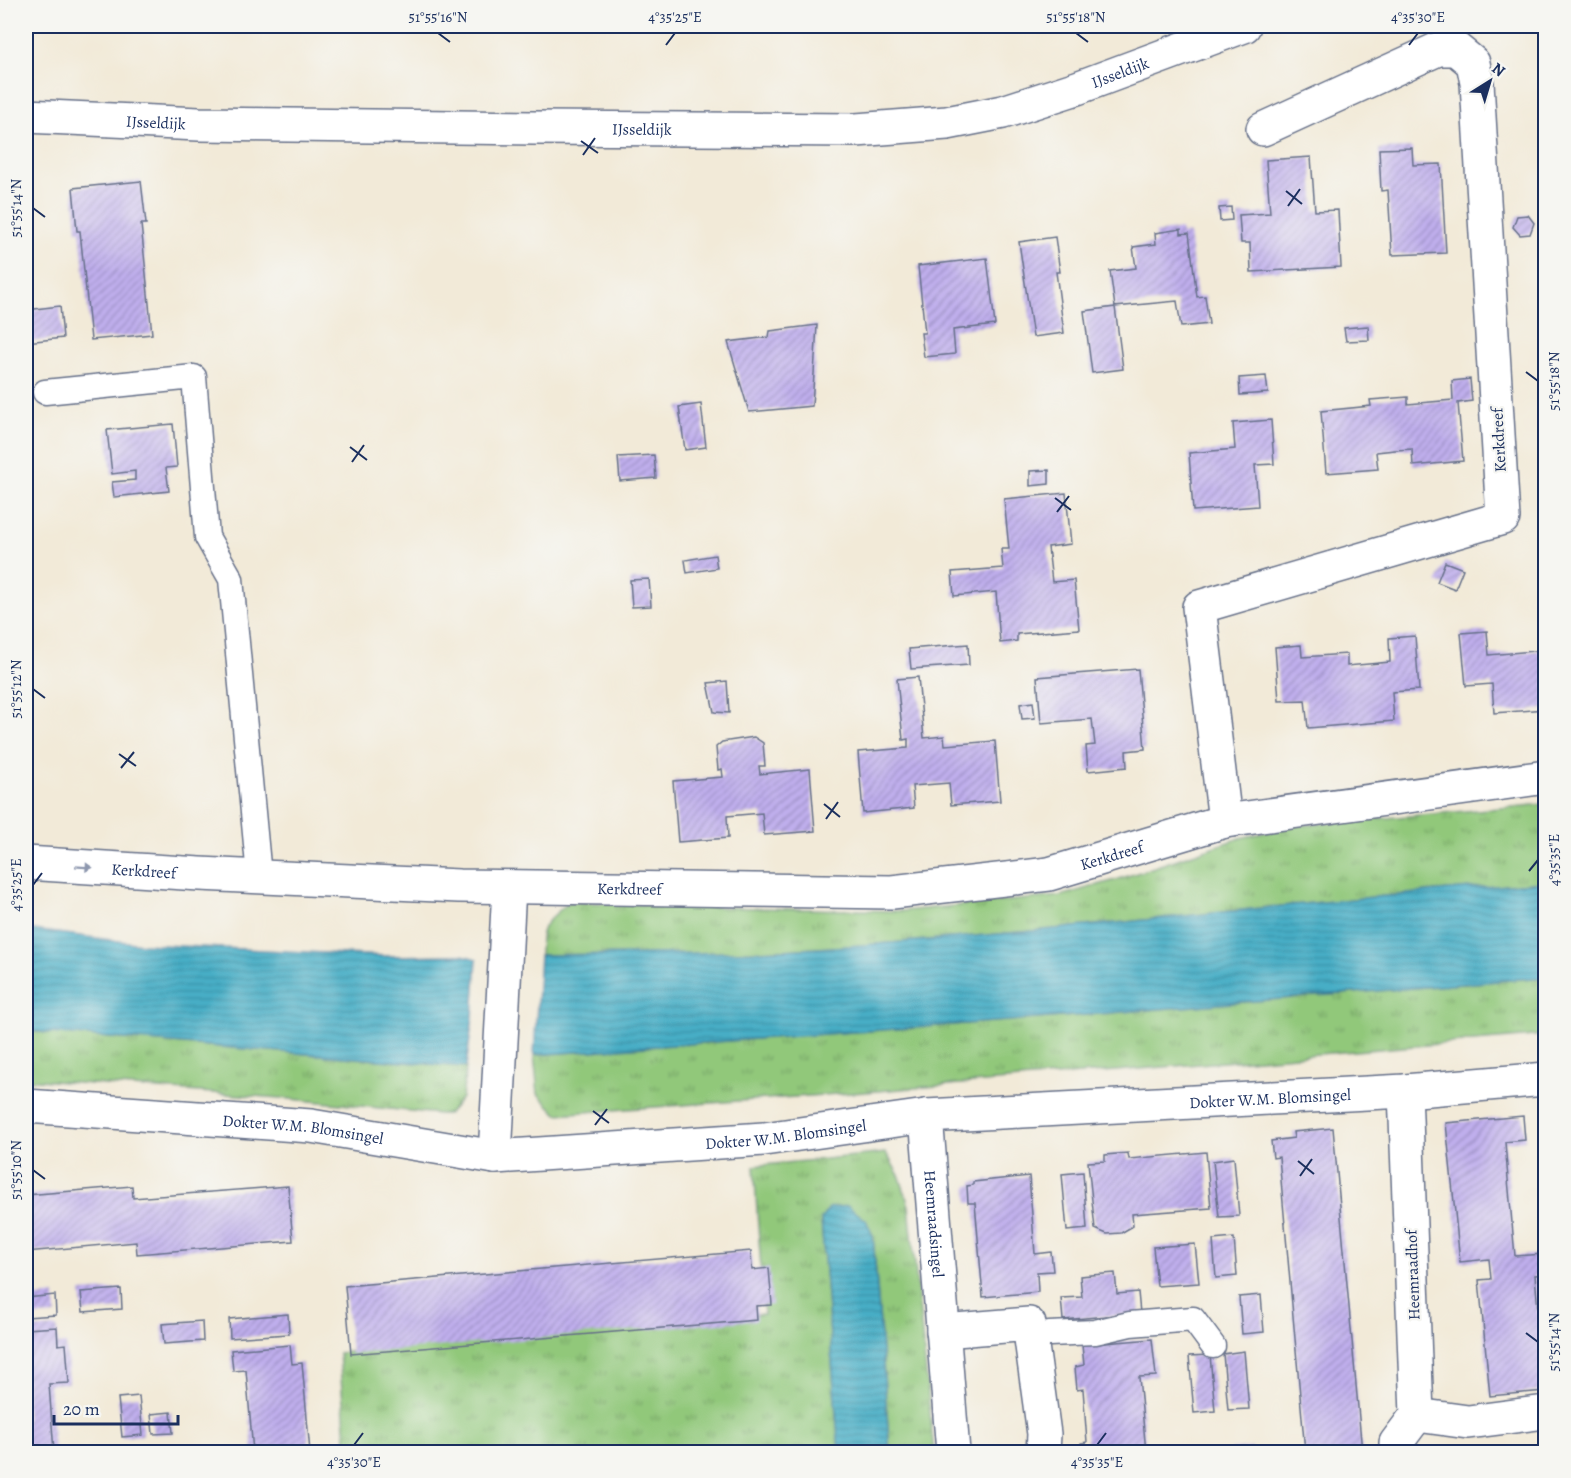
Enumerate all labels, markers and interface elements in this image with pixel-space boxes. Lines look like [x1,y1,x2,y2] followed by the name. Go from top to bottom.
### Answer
[409,7,468,27] text: 51°55'16"N
[648,7,702,27] text: 4°35'25"E
[1046,7,1106,27] text: 51°55'18"N
[1391,7,1445,27] text: 4°35'30"E
[1460,51,1520,111] north arrow
[1088,52,1152,94] street label: IJsseldijk
[1487,58,1510,82] text: N
[125,111,186,135] street label: IJsseldijk
[612,118,672,141] street label: IJsseldijk
[6,178,26,237] text: 51°55'14"N
[1544,351,1564,411] text: 51°55'18"N
[1486,404,1512,473] street label: Kerkdreef
[6,659,26,719] text: 51°55'12"N
[1544,834,1564,886] text: 4°35'35"E
[1078,835,1149,876] street label: Kerkdreef
[6,858,26,912] text: 4°35'25"E
[111,858,179,885] street label: Kerkdreef
[74,862,93,871] one-way arrow
[597,878,665,901] street label: Kerkdreef
[1189,1084,1352,1114] street label: Dokter W.M. Blomsingel
[222,1110,385,1150] street label: Dokter W.M. Blomsingel
[705,1115,868,1155] street label: Dokter W.M. Blomsingel
[6,1140,26,1200] text: 51°55'10"N
[918,1169,949,1278] street label: Heemraadsingel
[1400,1227,1426,1321] street label: Heemraadhof
[1544,1312,1564,1371] text: 51°55'14"N
[54,1388,178,1426] scale bar
[63,1397,100,1421] text: 20 m
[327,1452,381,1472] text: 4°35'30"E
[1071,1452,1123,1472] text: 4°35'35"E

